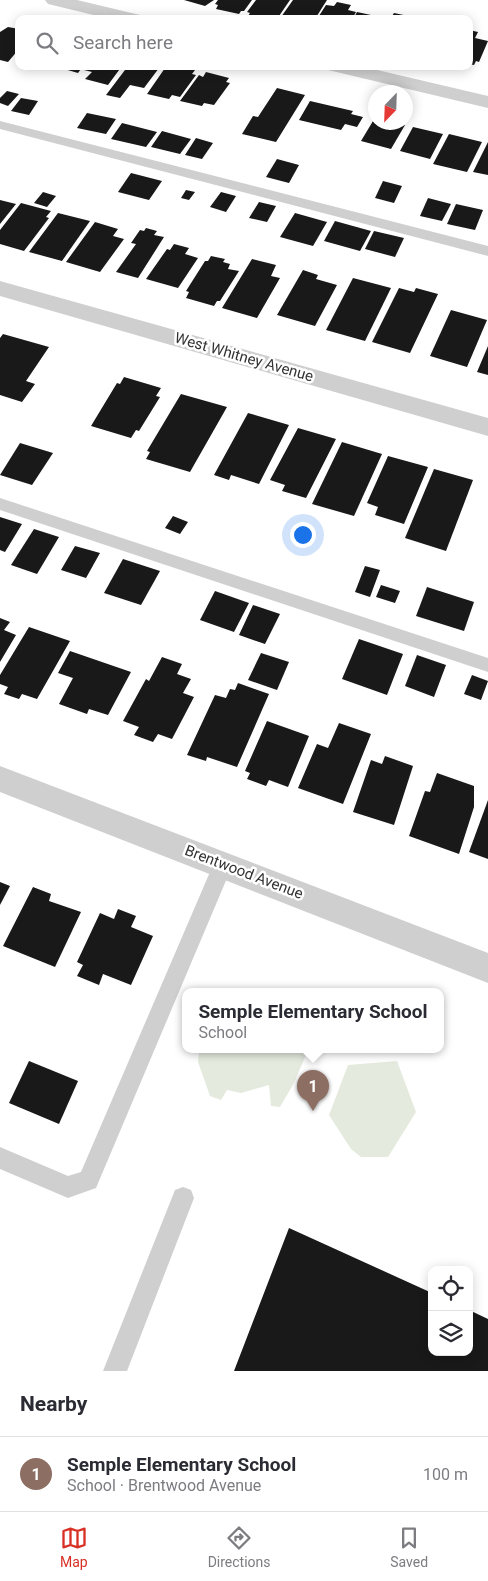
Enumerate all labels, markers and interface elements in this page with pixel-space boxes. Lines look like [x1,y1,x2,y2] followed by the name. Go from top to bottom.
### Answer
[15,15,473,70] search box
[33,29,61,57] icon: search
[73,31,173,54] text: Search here
[368,85,413,130] north arrow
[173,329,316,385] street label: West Whitney Avenue
[290,522,316,548] your location
[182,841,306,903] street label: Brentwood Avenue
[182,988,444,1053] popup
[198,1000,428,1023] text: Semple Elementary School
[198,1023,247,1042] text: School
[297,1070,329,1111] pin: 1
[428,1266,473,1356] map controls
[428,1266,473,1311] button: locate
[428,1311,473,1356] button: layers
[20,1392,87,1416] text: Nearby
[67,1453,296,1476] text: Semple Elementary School
[31,1465,41,1484] text: 1
[423,1465,468,1484] text: 100 m
[67,1476,261,1495] text: School · Brentwood Avenue
[60,1524,88,1570] tab: Map
[208,1524,271,1570] tab: Directions
[390,1524,428,1570] tab: Saved

